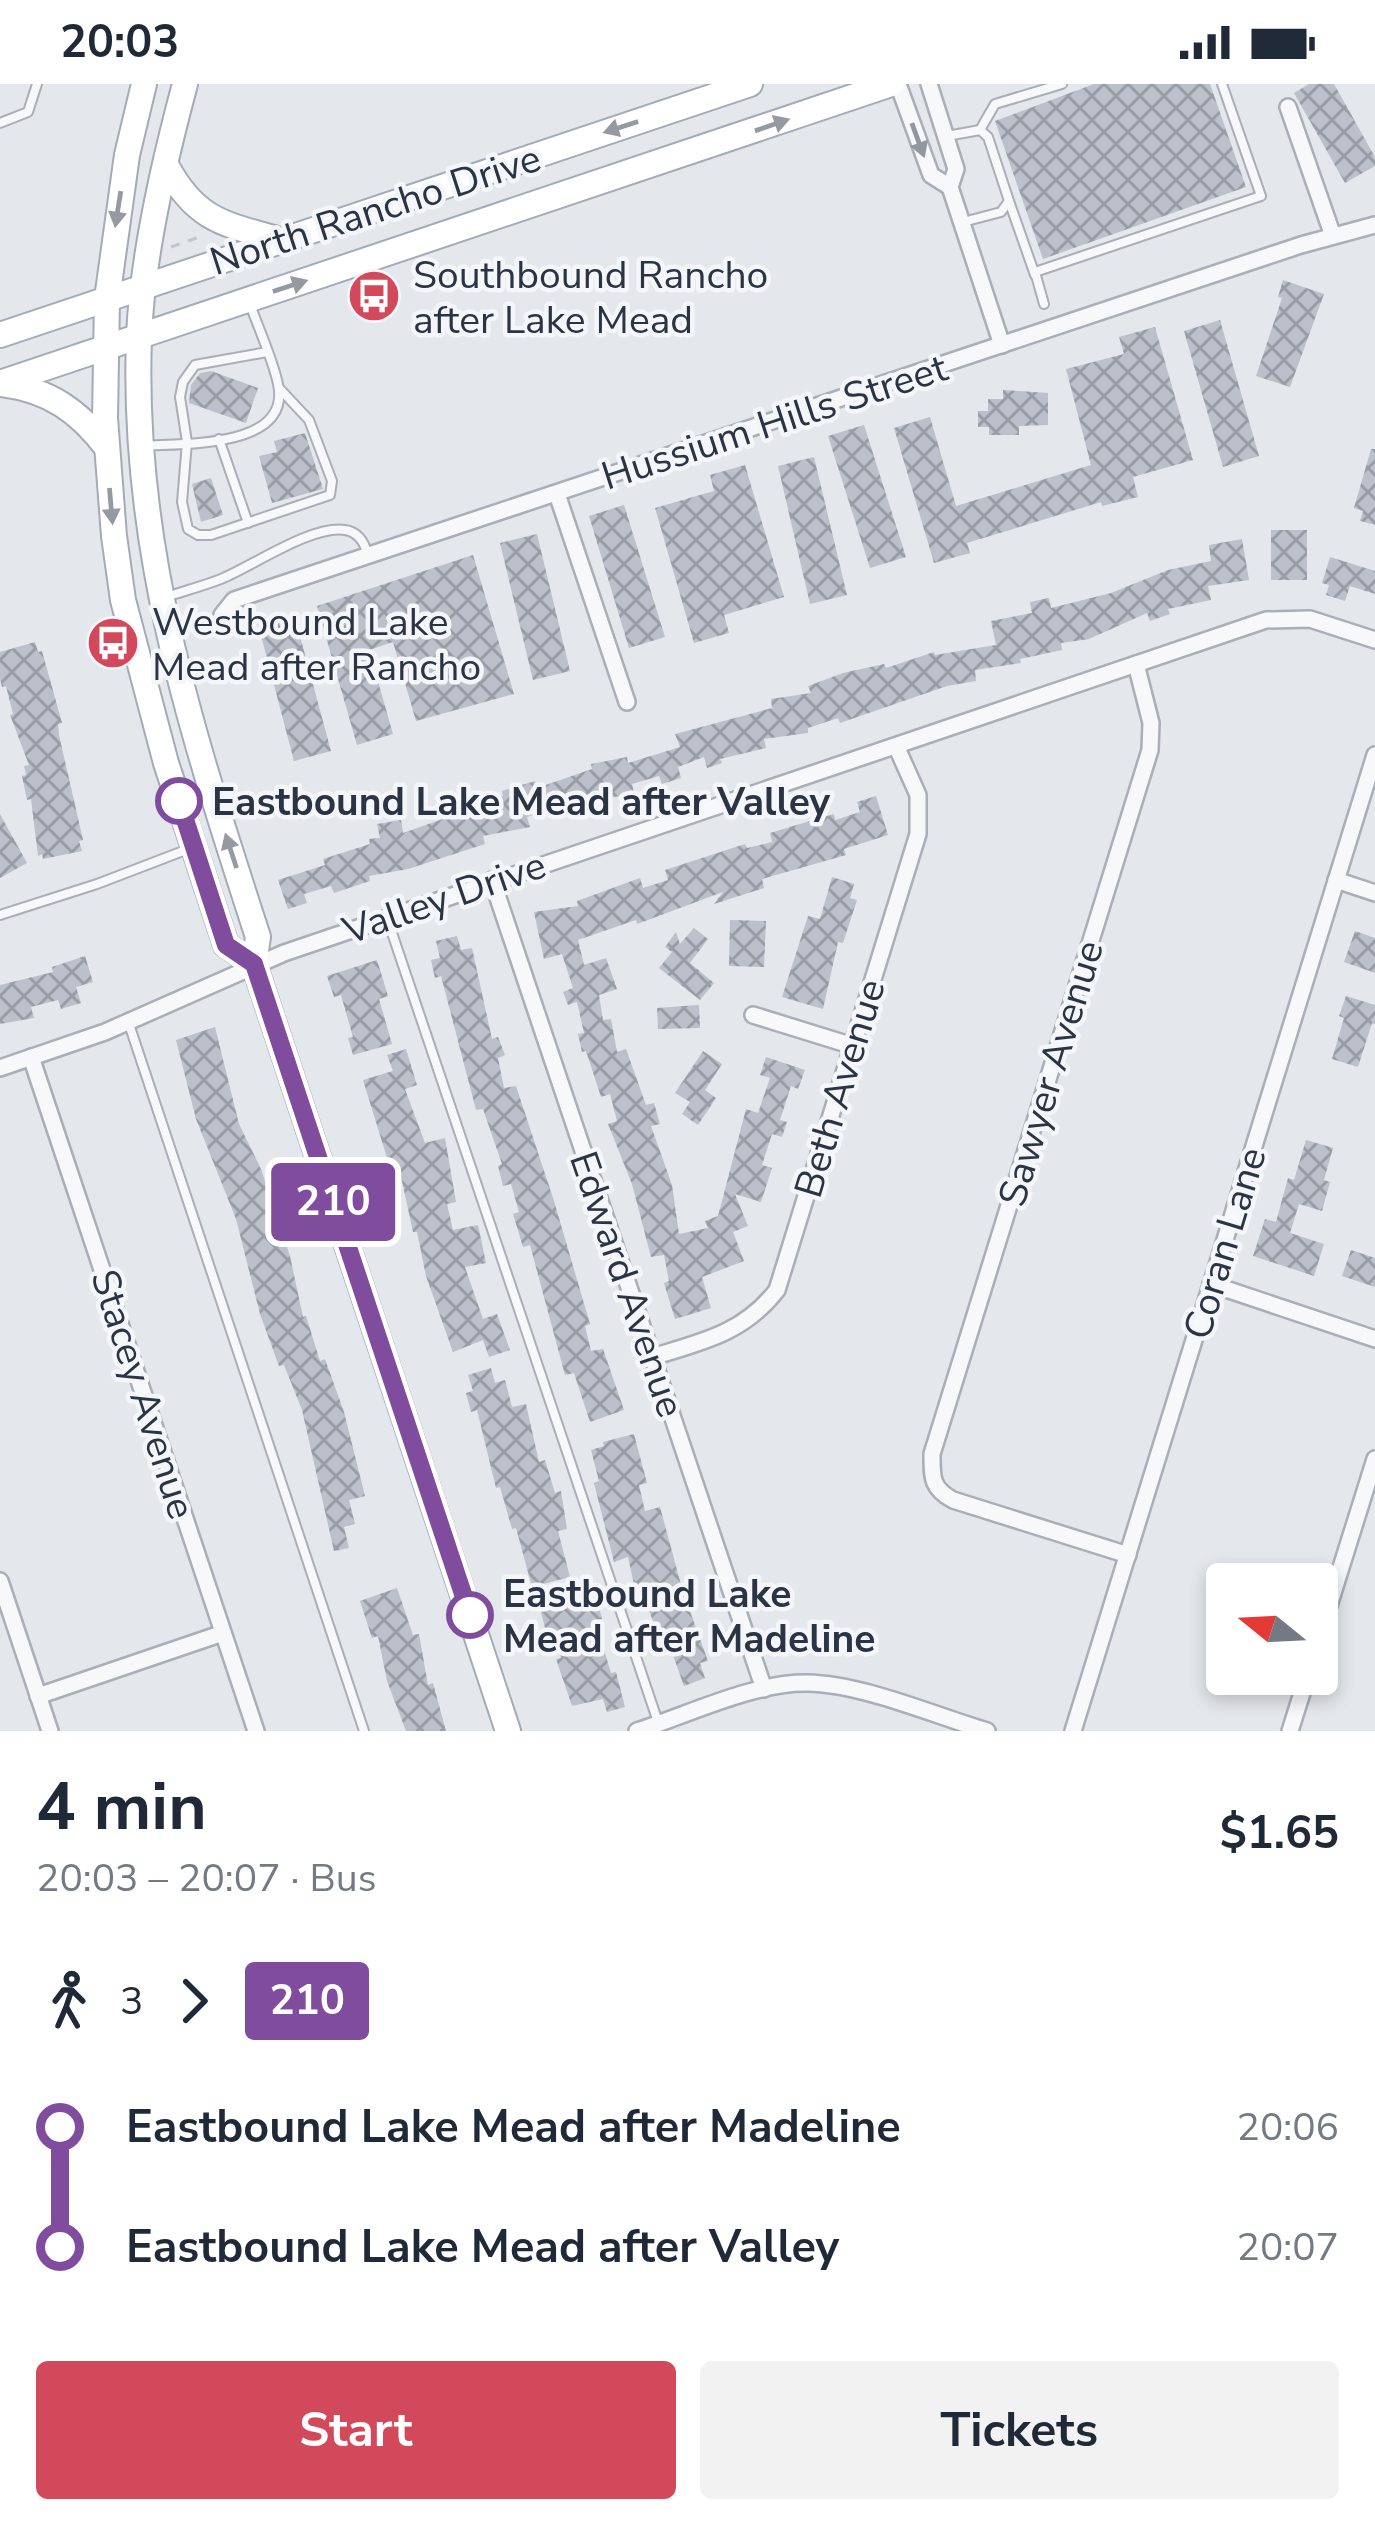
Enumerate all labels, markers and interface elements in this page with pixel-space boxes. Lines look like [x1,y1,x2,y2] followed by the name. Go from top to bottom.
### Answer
[60,12,179,73] text: 20:03
[754,114,791,133] one-way arrow
[603,119,639,137] one-way arrow
[910,123,928,159] one-way arrow
[203,132,548,289] street label: North Rancho Drive
[109,191,128,228] one-way arrow
[413,249,768,347] place label: Southbound Rancho after Lake Mead
[346,268,402,324] bus stop icon: Southbound Rancho after Lake Mead
[272,275,309,294] one-way arrow
[595,341,954,503] street label: Hussium Hills Street
[102,488,121,525] one-way arrow
[152,596,481,694] place label: Westbound Lake Mead after Rancho
[85,615,141,671] bus stop icon: Westbound Lake Mead after Rancho
[212,776,831,829] place label: Eastbound Lake Mead after Valley
[157,779,201,823] marker: Eastbound Lake Mead after Valley
[220,832,239,869] one-way arrow
[335,839,553,958] street label: Valley Drive
[986,934,1117,1213] street label: Sawyer Avenue
[782,973,899,1204] street label: Beth Avenue
[1171,1141,1280,1346] street label: Coran Lane
[556,1145,697,1424] street label: Edward Avenue
[264,1163,402,1241] line badge: 210
[295,1173,371,1230] text: 210
[77,1263,208,1526] street label: Stacey Avenue
[1206,1563,1338,1695] north arrow
[1206,1563,1338,1695] map controls
[503,1568,876,1666] place label: Eastbound Lake Mead after Madeline
[448,1593,492,1637] marker: Eastbound Lake Mead after Madeline
[36,1762,207,1852] text: 4 min
[1220,1803,1339,1864] text: $1.65
[36,1852,376,1905] text: 20:03 – 20:07 · Bus
[36,1968,102,2034] icon: walk
[161,1968,227,2034] icon: forward
[269,1972,345,2029] text: 210
[120,1975,143,2028] text: 3
[126,2097,901,2158] text: Eastbound Lake Mead after Madeline
[1237,2101,1339,2154] text: 20:06
[126,2217,839,2278] text: Eastbound Lake Mead after Valley
[1237,2221,1339,2274] text: 20:07
[36,2361,676,2499] button: Start
[700,2361,1339,2499] button: Tickets

